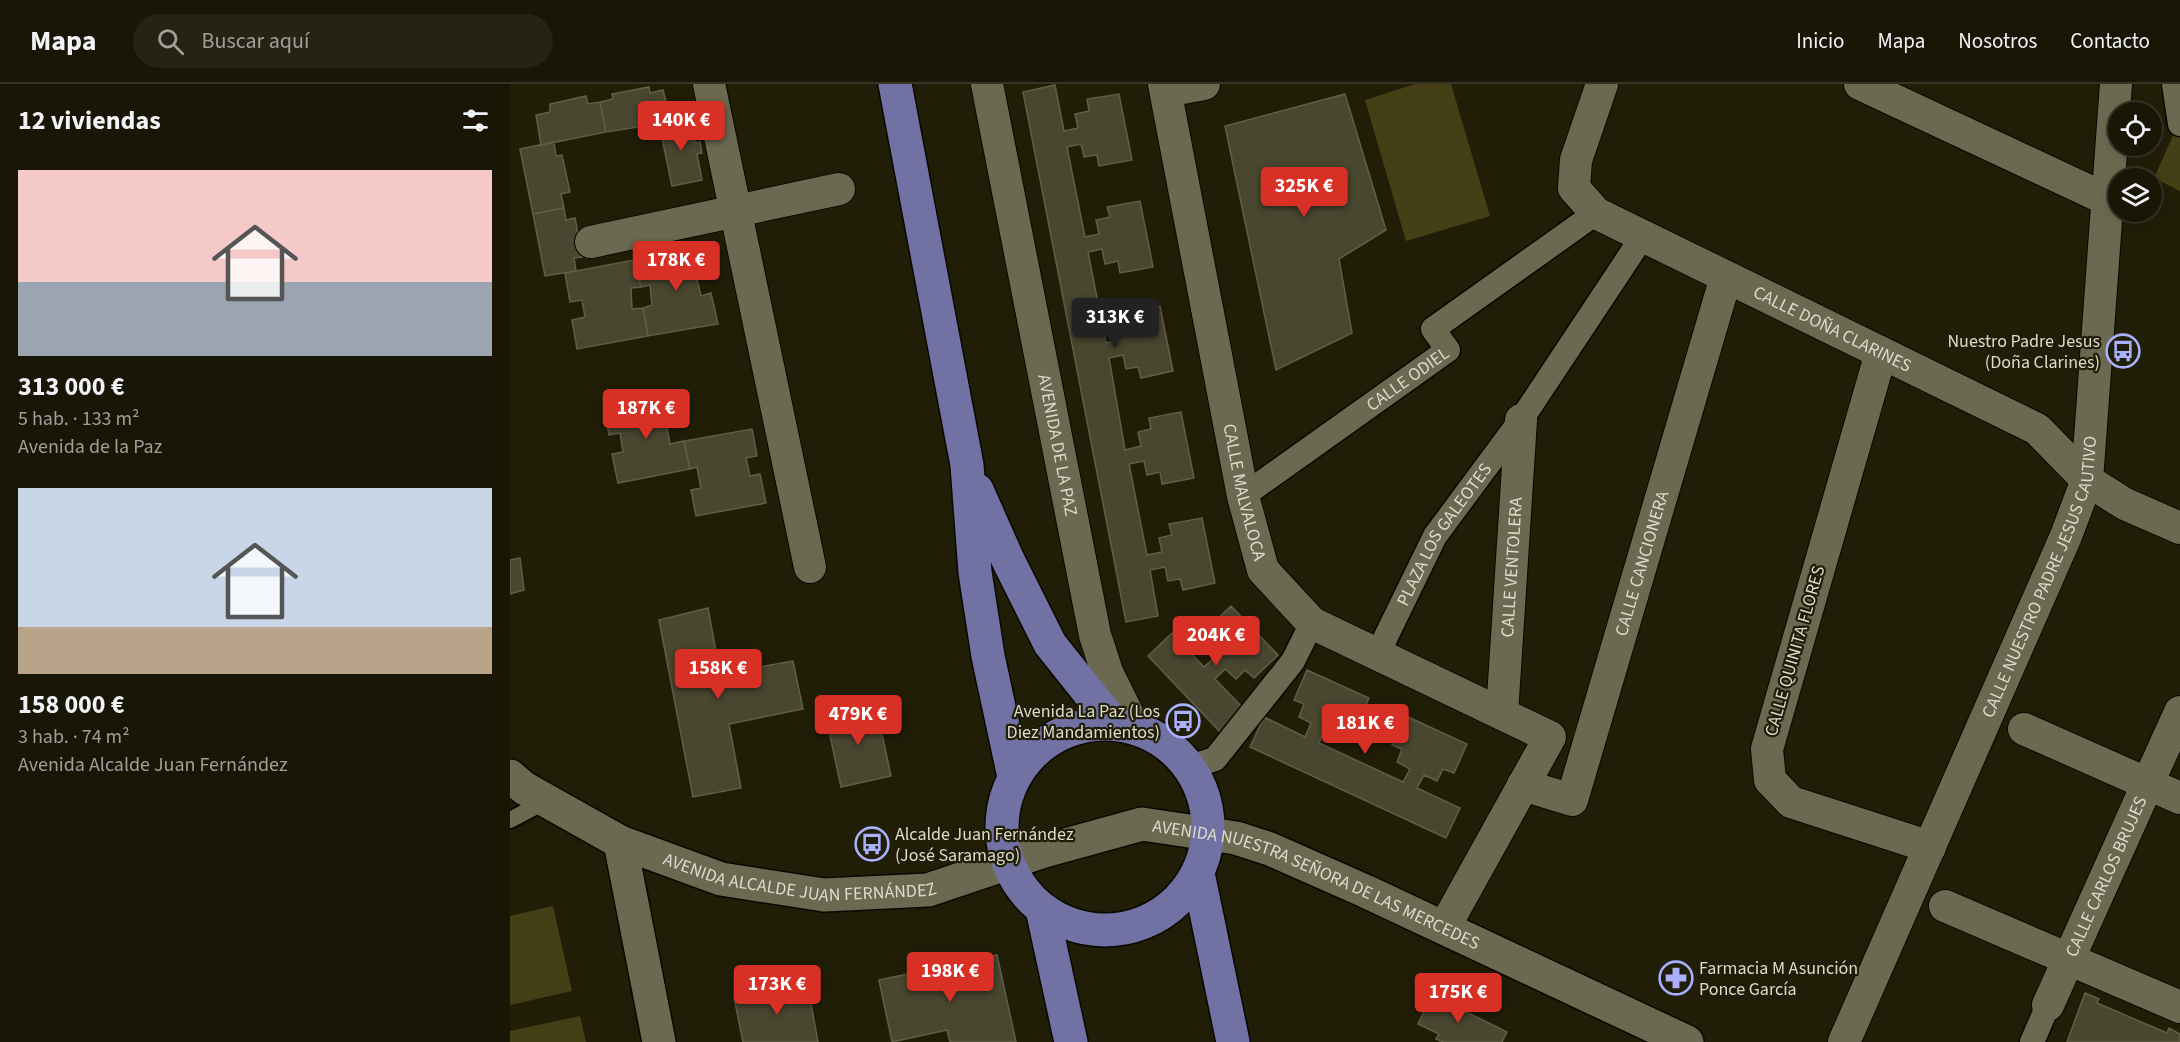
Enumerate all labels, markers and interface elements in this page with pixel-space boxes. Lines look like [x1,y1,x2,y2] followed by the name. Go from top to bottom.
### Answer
[133,14,553,68] search box
[30,21,97,61] text: Mapa
[154,25,187,58] icon: search
[202,25,309,57] text: Buscar aquí
[1796,26,1844,56] text: Inicio
[1877,26,1925,56] text: Mapa
[1958,26,2037,56] text: Nosotros
[2070,26,2150,56] text: Contacto
[632,101,730,152] pin: 140K €
[18,102,161,139] text: 12 viviendas
[2108,102,2162,222] map controls
[2108,102,2162,156] button: locate
[459,104,492,137] icon: filters
[652,106,710,134] text: 140K €
[1255,167,1353,218] pin: 325K €
[2108,168,2162,222] button: layers
[1275,172,1333,200] text: 325K €
[201,209,309,317] icon: home
[627,241,725,292] pin: 178K €
[647,246,705,274] text: 178K €
[1749,279,1916,378] street label: CALLE DOÑA CLARINES
[1066,298,1164,349] pin: 313K €
[1086,303,1144,331] text: 313K €
[1947,329,2100,375] place label: Nuestro Padre Jesus (Doña Clarines)
[2105,333,2141,369] bus stop icon: Nuestro Padre Jesus (Doña Clarines)
[1361,340,1454,417] street label: CALLE ODIEL
[18,368,125,405] text: 313 000 €
[1032,372,1084,518] street label: AVENIDA DE LA PAZ
[597,389,695,440] pin: 187K €
[617,394,675,422] text: 187K €
[18,405,139,433] text: 5 hab. · 133 m²
[1217,421,1272,564] street label: CALLE MALVALOCA
[18,433,162,461] text: Avenida de la Paz
[1975,435,2103,721] street label: CALLE NUESTRO PADRE JESUS CAUTIVO
[1390,458,1498,610] street label: PLAZA LOS GALEOTES
[1608,487,1675,639] street label: CALLE CANCIONERA
[1494,496,1528,638] street label: CALLE VENTOLERA
[201,527,309,635] icon: home
[1759,563,1831,739] street label: CALLE QUINITA FLORES
[1167,616,1265,667] pin: 204K €
[1187,621,1245,649] text: 204K €
[669,649,767,700] pin: 158K €
[689,654,747,682] text: 158K €
[18,686,125,723] text: 158 000 €
[809,695,907,746] pin: 479K €
[1007,699,1160,745] place label: Avenida La Paz (Los Diez Mandamientos)
[829,700,887,728] text: 479K €
[1165,703,1201,739] bus stop icon: Avenida La Paz (Los Diez Mandamientos)
[1316,704,1414,755] pin: 181K €
[1336,709,1394,737] text: 181K €
[18,723,130,751] text: 3 hab. · 74 m²
[18,751,287,779] text: Avenida Alcalde Juan Fernández
[2059,792,2153,961] street label: CALLE CARLOS BRUJES
[1151,813,1484,956] street label: AVENIDA NUESTRA SEÑORA DE LAS MERCEDES
[895,822,1074,868] place label: Alcalde Juan Fernández (José Saramago)
[854,826,890,862] bus stop icon: Alcalde Juan Fernández (José Saramago)
[660,846,940,908] street label: AVENIDA ALCALDE JUAN FERNÁNDEZ
[901,952,999,1003] pin: 198K €
[1699,956,1858,1002] place label: Farmacia M Asunción Ponce García
[921,957,979,985] text: 198K €
[1658,960,1694,996] pharmacy icon: Farmacia M Asunción Ponce García
[728,965,826,1016] pin: 173K €
[748,970,806,998] text: 173K €
[1409,973,1507,1024] pin: 175K €
[1429,978,1487,1006] text: 175K €

